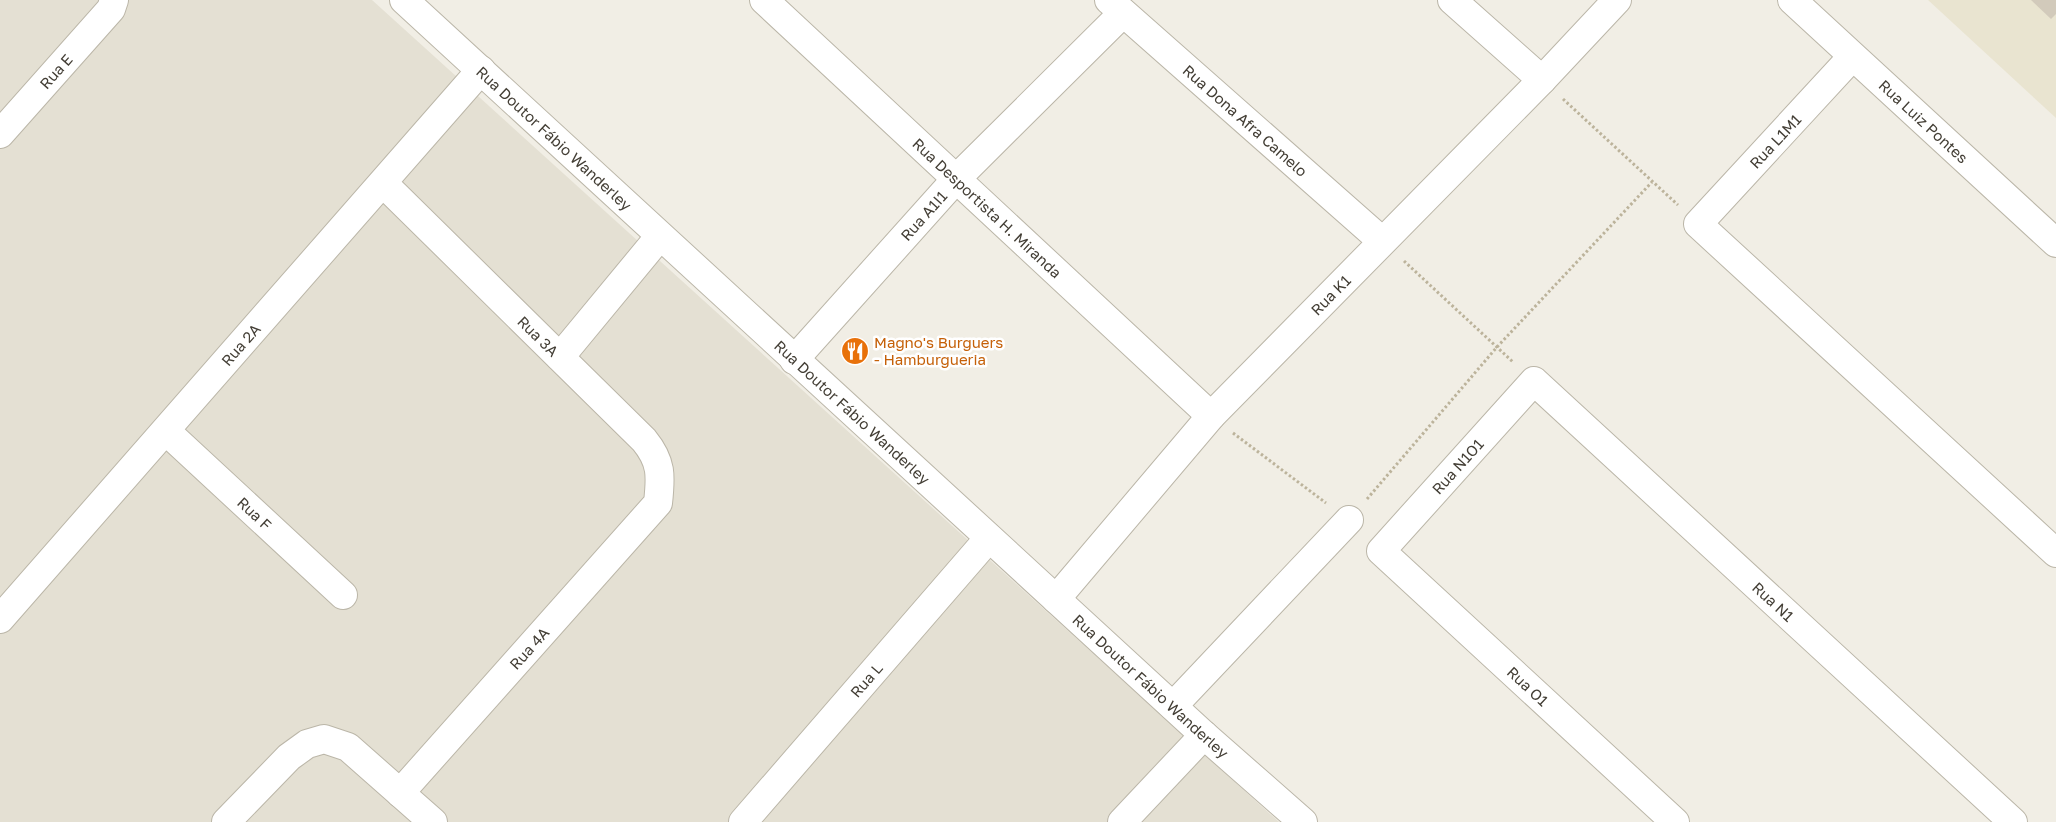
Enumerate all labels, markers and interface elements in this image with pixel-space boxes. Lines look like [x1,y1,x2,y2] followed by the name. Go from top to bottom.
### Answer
[36,50,76,92] street label: Rua E
[1180,61,1311,180] street label: Rua Dona Afra Camelo
[473,62,636,214] street label: Rua Doutor Fábio Wanderley
[1875,76,1972,167] street label: Rua Luiz Pontes
[1746,110,1804,172] street label: Rua L1M1
[909,134,1065,281] street label: Rua Desportista H. Miranda
[897,187,950,244] street label: Rua A1I1
[1307,271,1354,318] street label: Rua K1
[514,312,562,360] street label: Rua 3A
[217,320,264,369] street label: Rua 2A
[874,333,1003,368] place label: Magno's Burguers - Hamburgueria
[771,336,934,488] street label: Rua Doutor Fábio Wanderley
[840,336,870,366] restaurant icon: Magno's Burguers - Hamburgueria
[1428,435,1487,498] street label: Rua N1O1
[234,493,276,534] street label: Rua F
[1749,578,1798,625] street label: Rua N1
[1069,610,1233,762] street label: Rua Doutor Fábio Wanderley
[505,623,553,673] street label: Rua 4A
[846,659,886,701] street label: Rua L
[1504,663,1552,709] street label: Rua O1

